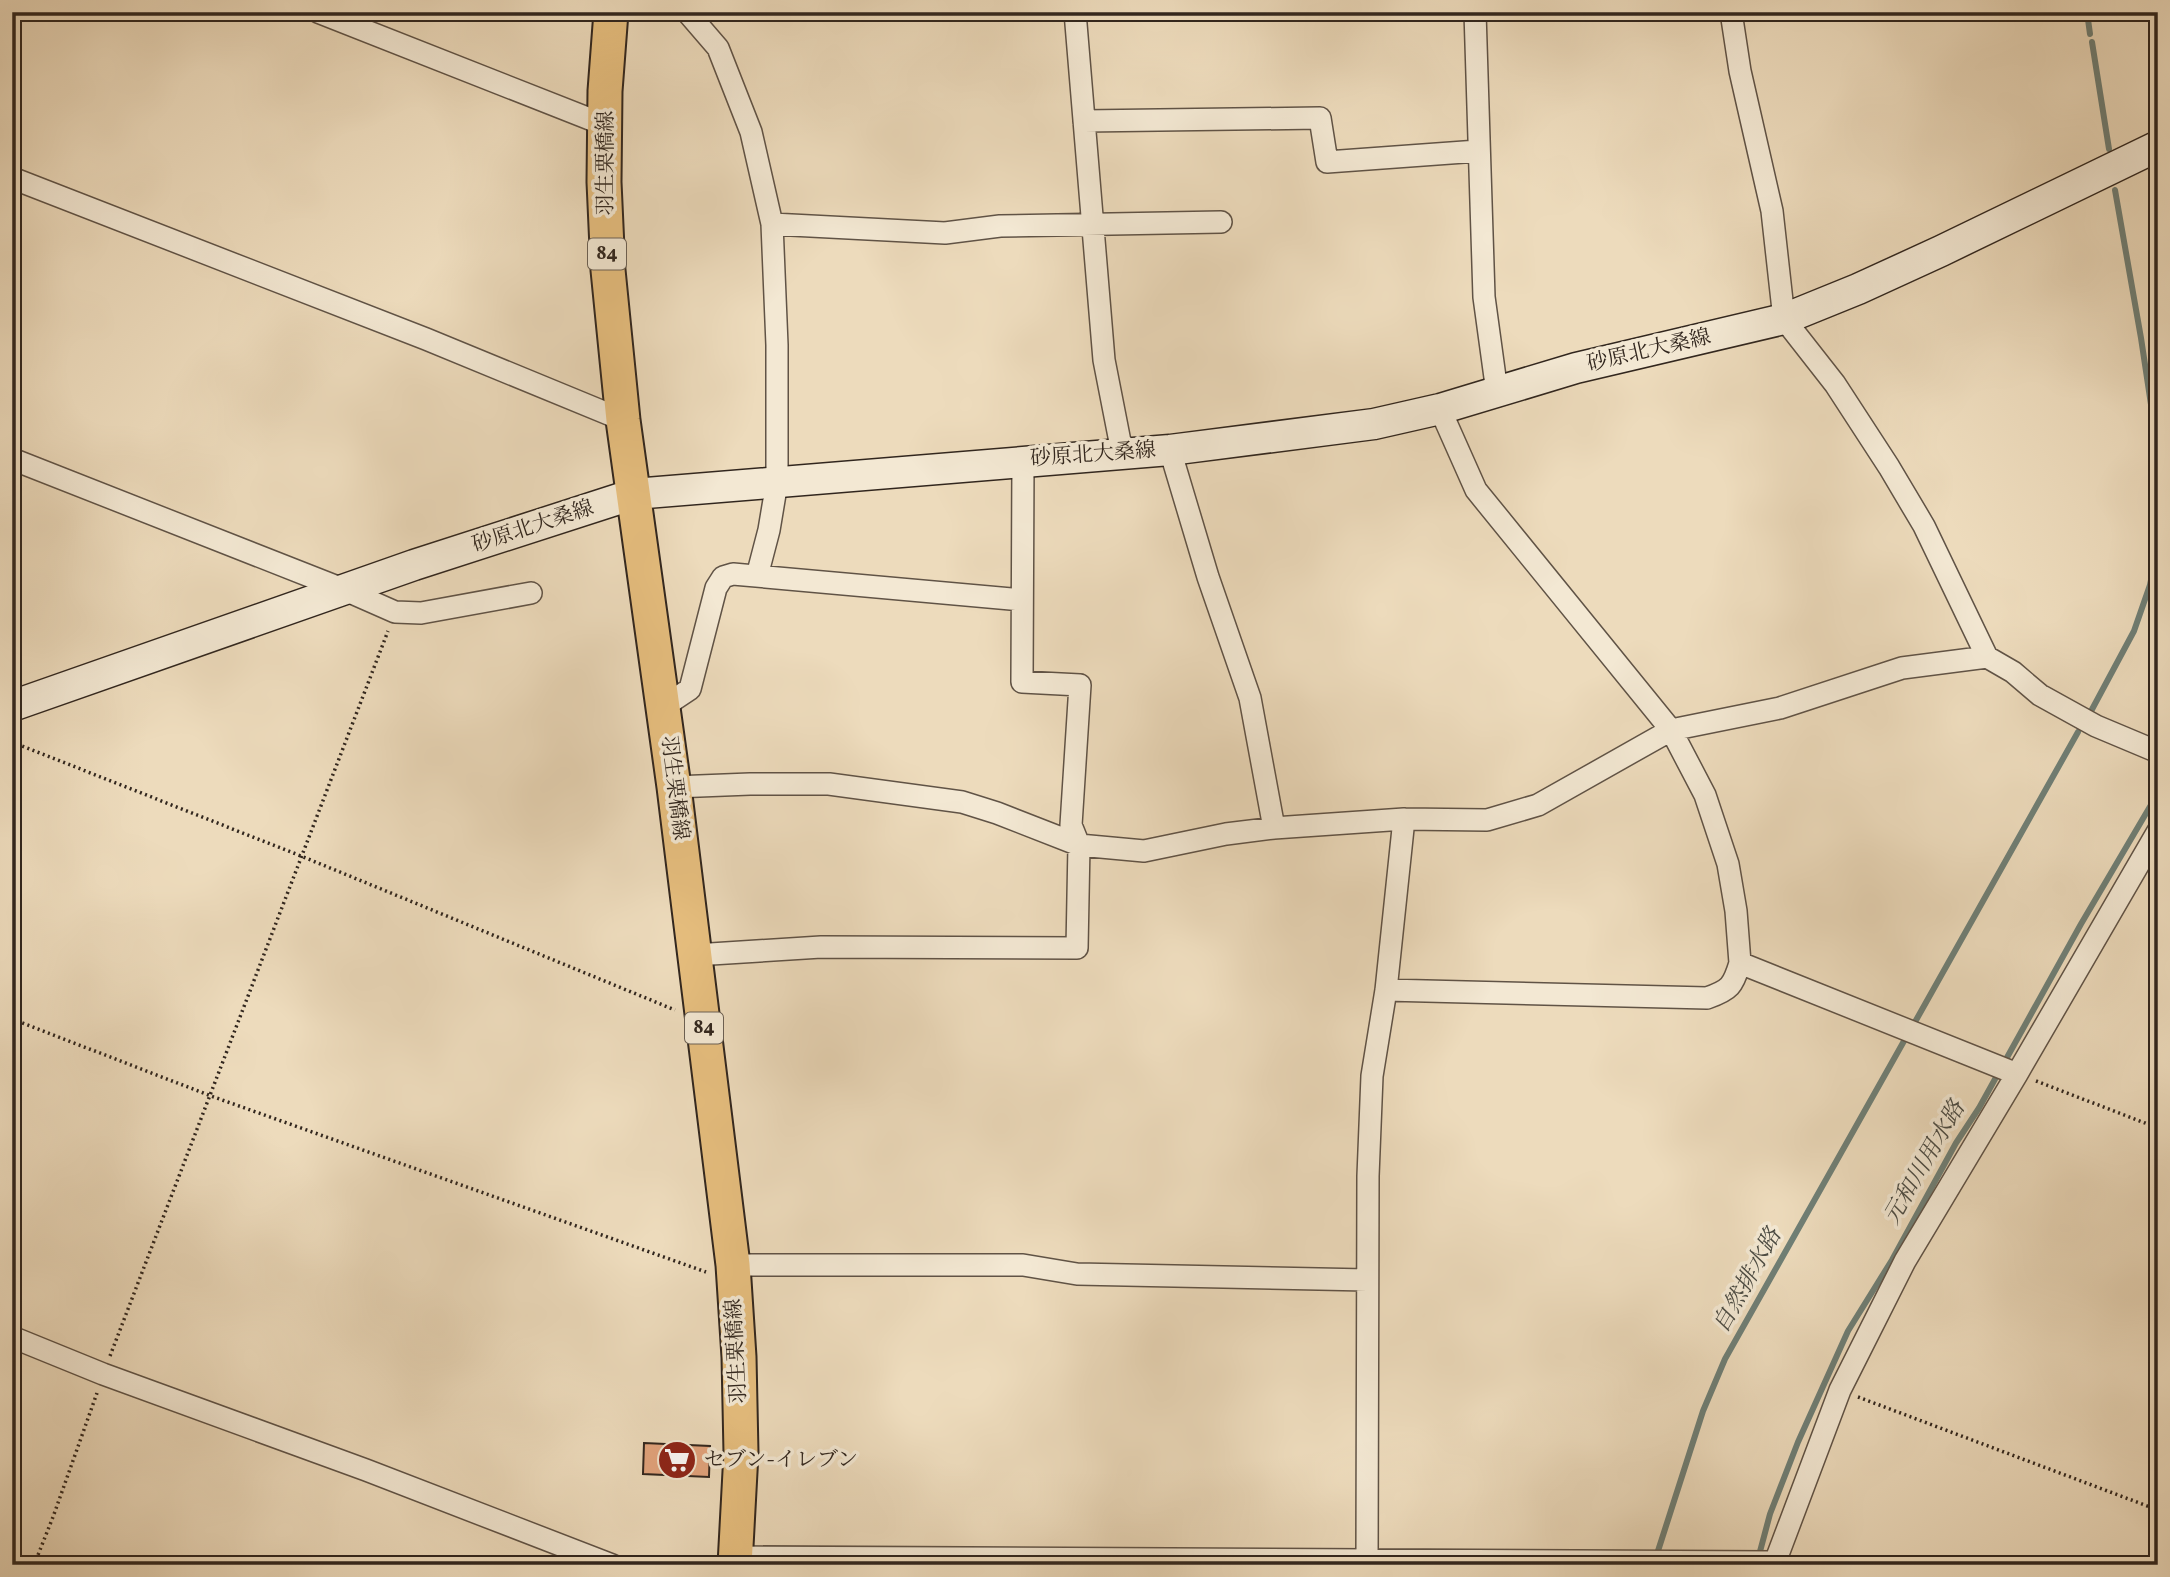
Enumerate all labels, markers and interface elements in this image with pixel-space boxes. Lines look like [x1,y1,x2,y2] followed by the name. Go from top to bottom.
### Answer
[592,111,621,216] street label: 羽生栗橋線
[588,238,626,270] road number: 84
[1584,323,1714,379] street label: 砂原北大桑線
[1029,436,1157,474] street label: 砂原北大桑線
[469,494,597,560] street label: 砂原北大桑線
[653,734,695,842] street label: 羽生栗橋線
[685,1012,723,1044] road number: 84
[1877,1094,1974,1231] water label: 元和川用水路
[1706,1221,1791,1339] water label: 自然排水路
[720,1298,754,1404] street label: 羽生栗橋線
[656,1439,698,1481] supermarket icon: セブン-イレブン
[704,1446,858,1475] place label: セブン-イレブン

